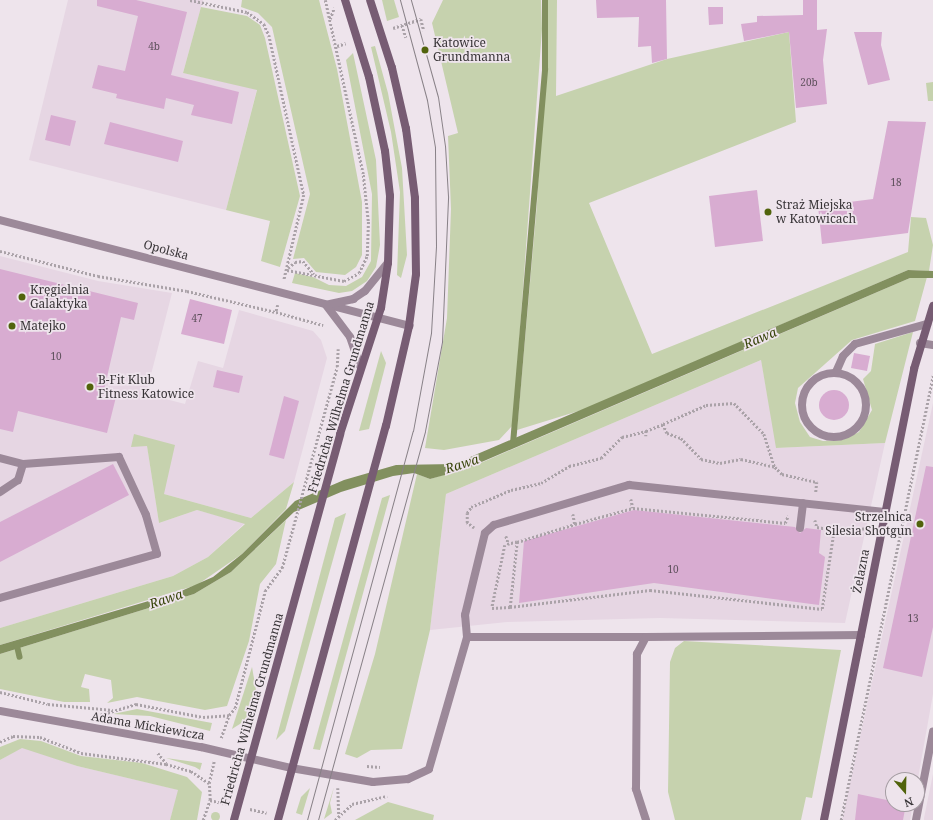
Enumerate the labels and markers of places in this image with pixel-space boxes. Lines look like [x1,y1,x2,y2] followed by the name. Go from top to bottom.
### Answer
[433,36,510,64] place label: Katowice Grundmanna
[420,45,430,55] marker: Katowice Grundmanna
[776,198,856,226] place label: Straż Miejska w Katowicach
[763,207,773,217] marker: Straż Miejska w Katowicach
[30,283,89,311] place label: Kręgielnia Galaktyka
[17,292,27,302] marker: Kręgielnia Galaktyka
[20,319,66,333] place label: Matejko
[7,321,17,331] marker: Matejko
[98,373,194,401] place label: B-Fit Klub Fitness Katowice
[85,382,95,392] marker: B-Fit Klub Fitness Katowice
[825,510,912,538] place label: Strzelnica Silesia Shotgun
[915,519,925,529] marker: Strzelnica Silesia Shotgun

